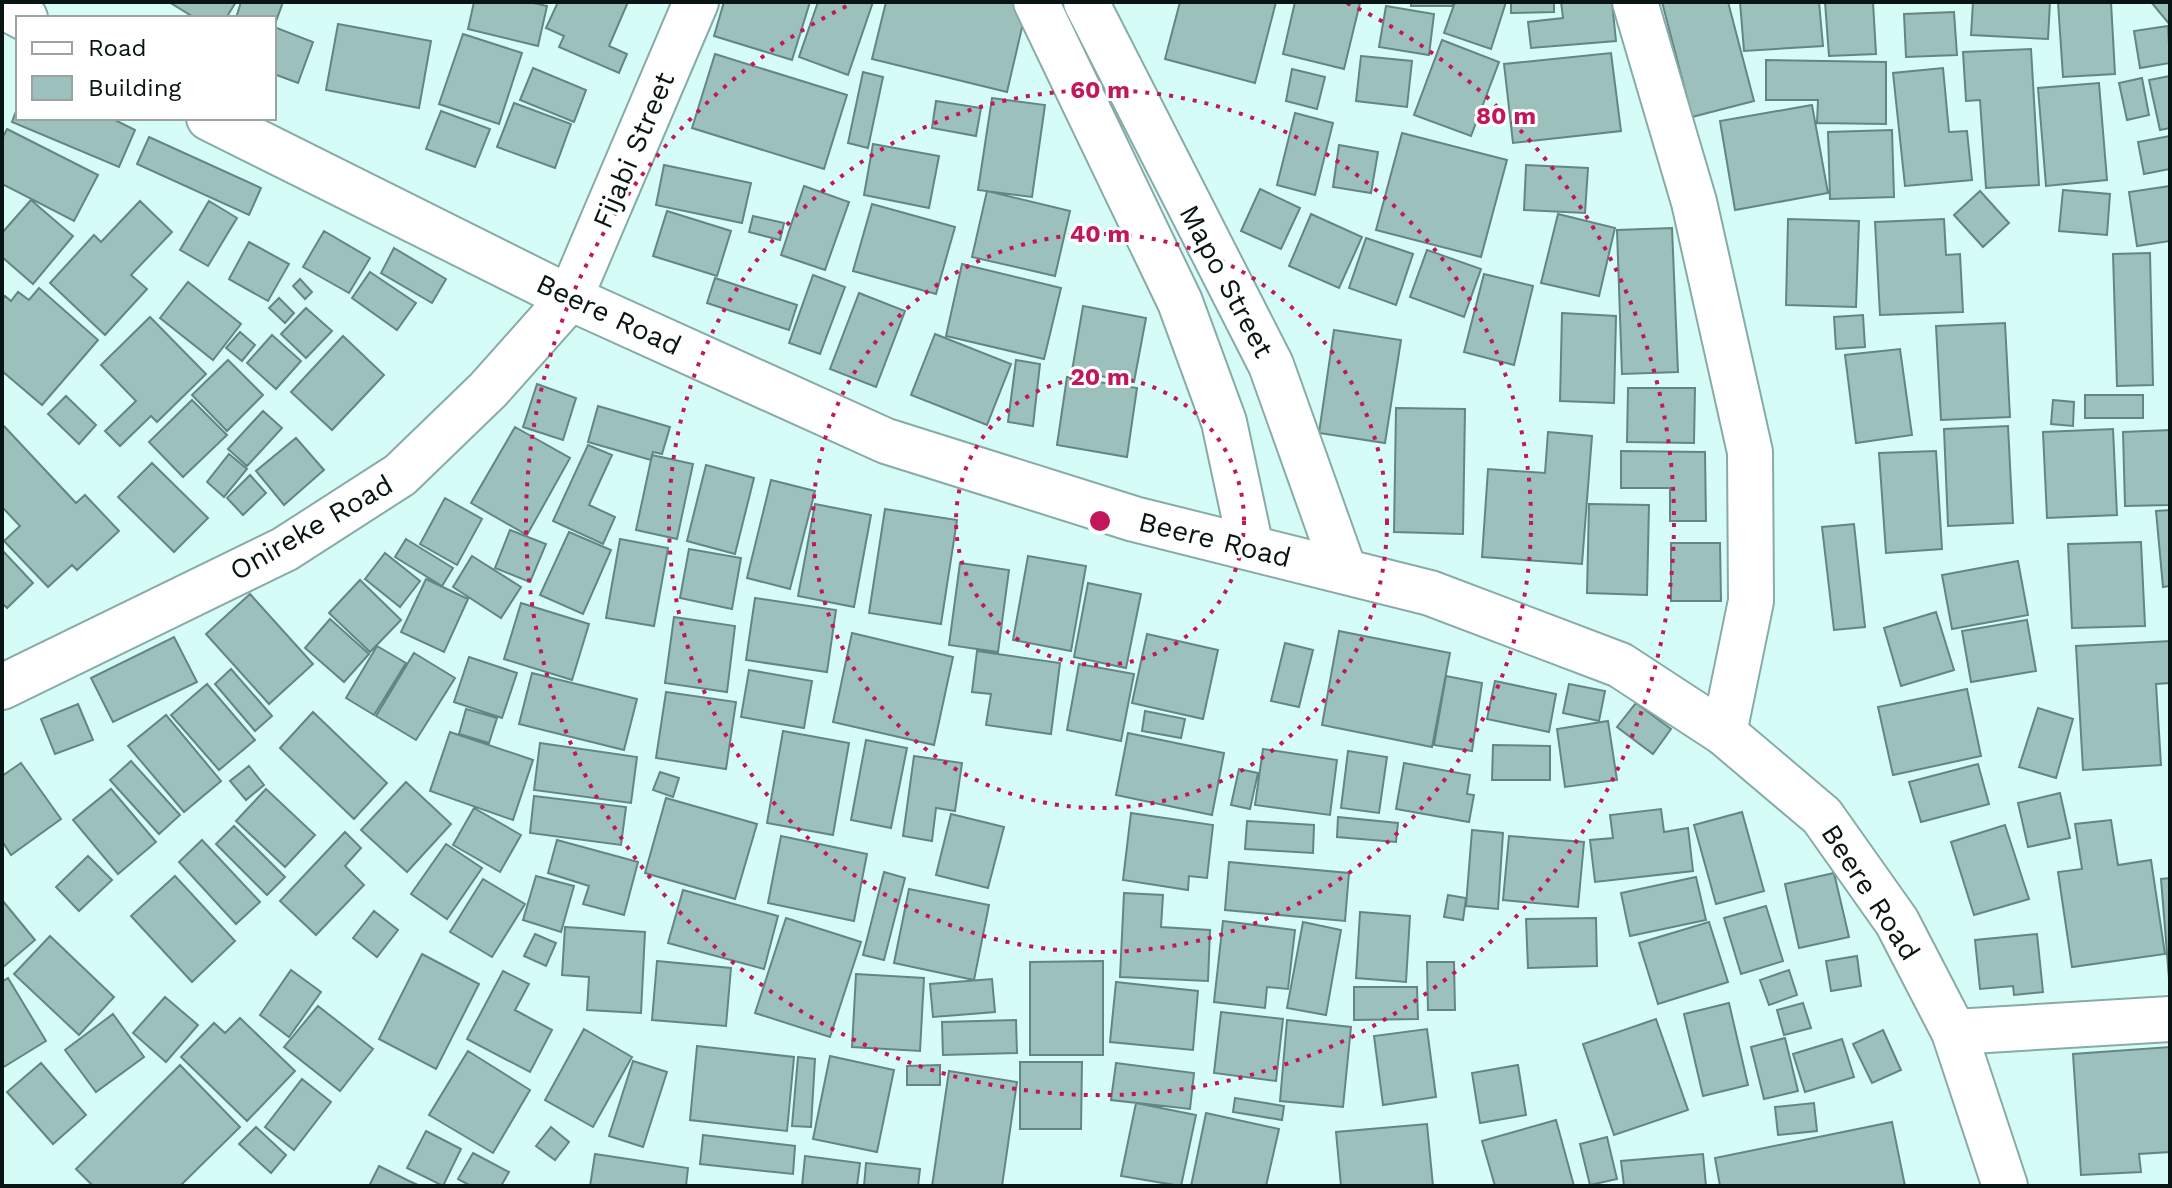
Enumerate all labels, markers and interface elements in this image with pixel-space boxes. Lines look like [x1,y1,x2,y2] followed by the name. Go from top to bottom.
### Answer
[16,16,276,120] legend
[88,34,147,62] text: Road
[586,67,681,233] street label: Fijabi Street
[88,74,181,102] text: Building
[1070,76,1130,104] text: 60 m
[1476,102,1536,130] text: 80 m
[1173,199,1281,363] street label: Mapo Street
[1070,220,1130,248] text: 40 m
[531,267,686,362] street label: Beere Road
[1070,363,1130,391] text: 20 m
[224,468,398,587] street label: Onireke Road
[1135,505,1294,574] street label: Beere Road
[1086,507,1114,535] centre of rings
[1814,818,1927,967] street label: Beere Road

